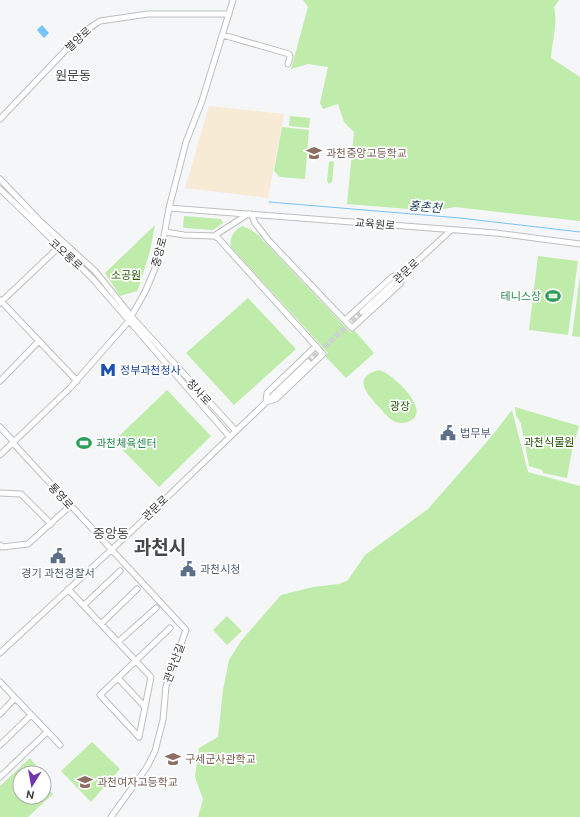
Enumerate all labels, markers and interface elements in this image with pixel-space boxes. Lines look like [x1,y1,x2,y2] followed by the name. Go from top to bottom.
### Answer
[63,24,93,54] street label: 별양로
[55,68,91,82] district label: 원문동
[305,144,323,162] school or university icon: 과천중앙고등학교
[326,147,407,159] place label: 과천중앙고등학교
[408,199,444,215] water label: 홍촌천
[354,216,396,232] street label: 교육원로
[47,236,85,272] street label: 코오롱로
[149,236,169,268] street label: 중앙로
[391,256,421,286] street label: 관문로
[111,269,141,281] park label: 소공원
[544,287,562,305] sports icon: 테니스장
[501,290,541,302] place label: 테니스장
[99,361,117,379] metro station icon: 정부과천청사
[120,364,181,376] place label: 정부과천청사
[184,377,214,407] street label: 청사로
[390,400,410,412] park label: 광장
[439,424,457,442] public building icon: 법무부
[460,427,490,439] place label: 법무부
[75,434,93,452] sports icon: 과천체육센터
[524,436,574,448] park label: 과천식물원
[96,437,157,449] place label: 과천체육센터
[46,481,76,511] street label: 통영로
[140,493,170,523] street label: 관문로
[93,526,129,540] district label: 중앙동
[134,536,186,558] district label: 과천시
[49,547,67,565] public building icon: 경기 과천경찰서
[179,560,197,578] public building icon: 과천시청
[200,563,240,575] place label: 과천시청
[21,567,95,579] place label: 경기 과천경찰서
[161,642,187,684] street label: 관악산길
[164,750,182,768] school or university icon: 구세군사관학교
[185,753,256,765] place label: 구세군사관학교
[12,765,52,805] north arrow
[76,773,94,791] school or university icon: 과천여자고등학교
[97,776,178,788] place label: 과천여자고등학교
[25,788,35,801] text: N

